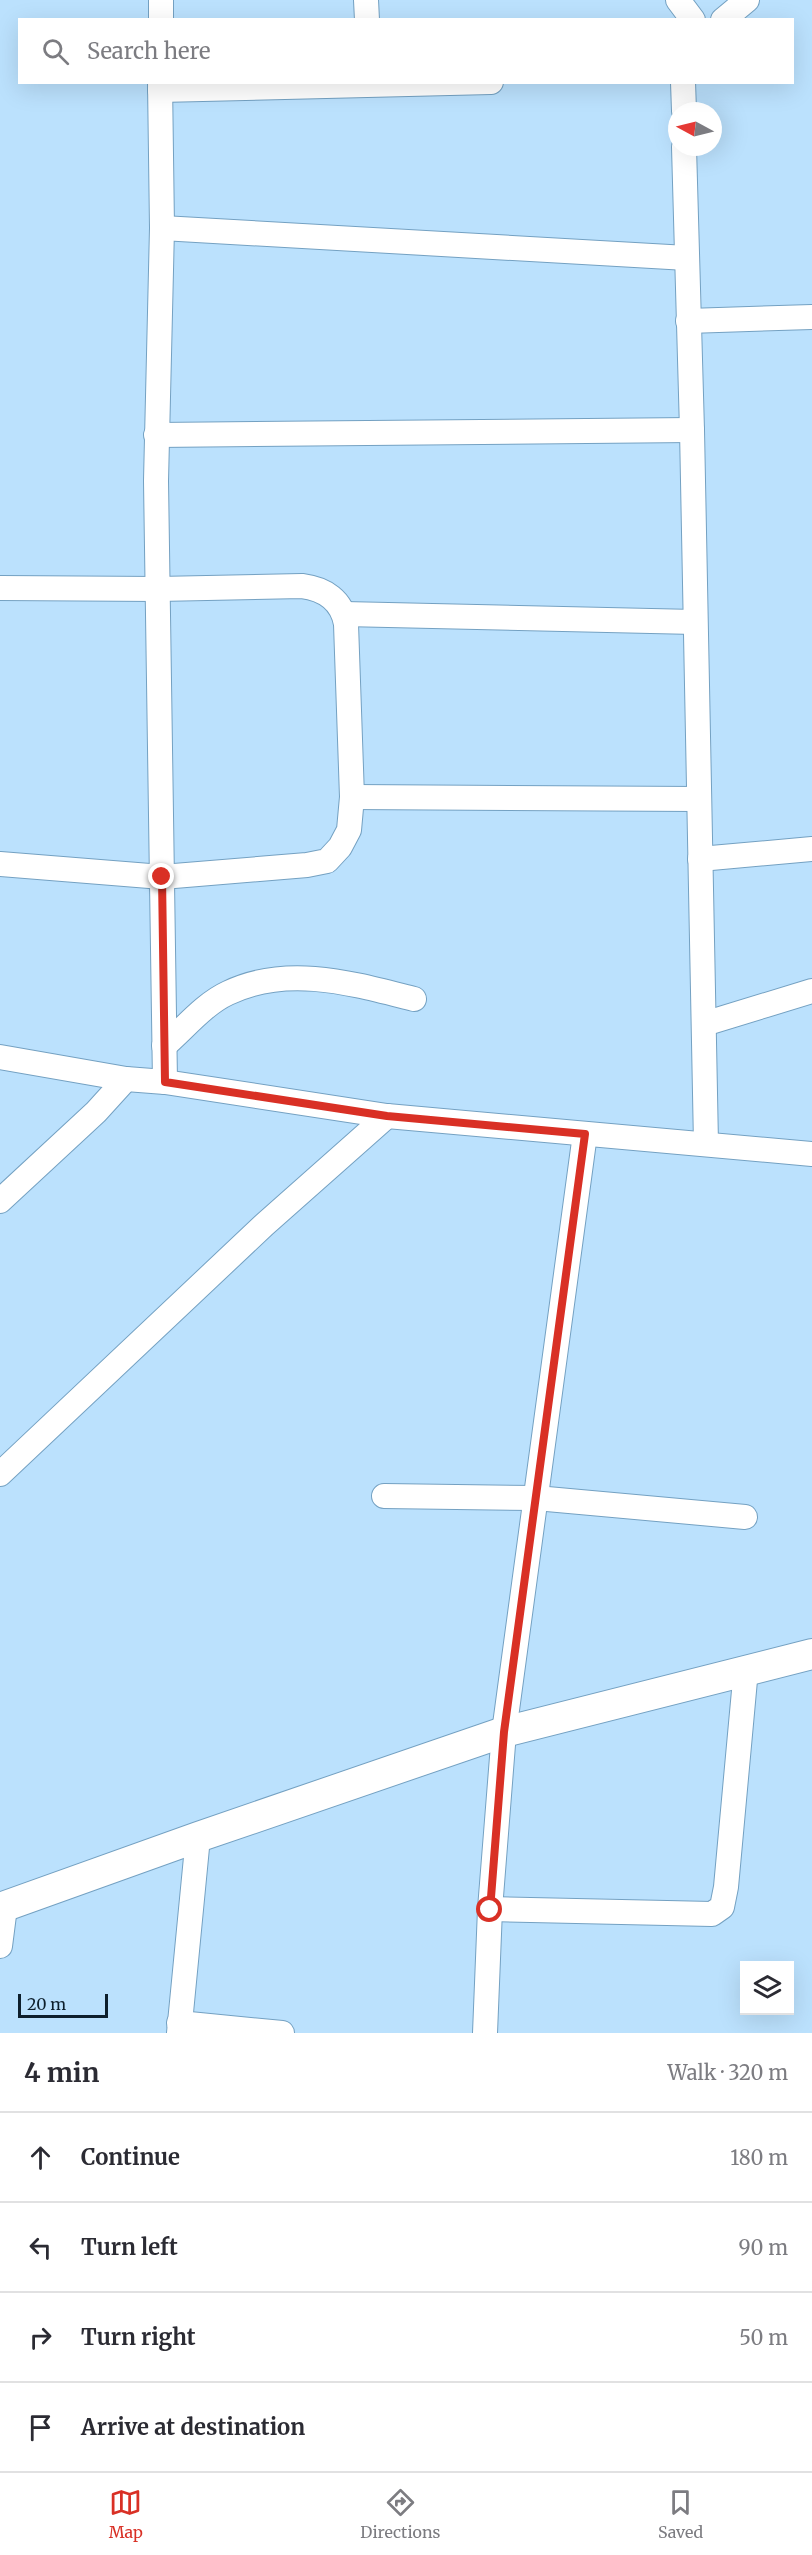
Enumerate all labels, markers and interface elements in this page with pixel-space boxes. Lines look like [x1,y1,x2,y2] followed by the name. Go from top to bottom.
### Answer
[18,18,794,84] search box
[39,35,72,68] icon: search
[87,37,210,65] text: Search here
[668,102,722,156] north arrow
[148,863,174,889] route end
[476,1896,502,1922] route start
[740,1961,794,2015] map controls
[740,1961,794,2015] button: layers
[18,1991,108,2018] scale bar
[27,1994,66,2014] text: 20 m
[24,2056,99,2089] text: 4 min
[668,2060,788,2085] text: Walk · 320 m
[24,2141,57,2174] icon: ahead
[81,2143,180,2171] text: Continue
[730,2145,788,2170] text: 180 m
[24,2231,57,2264] icon: left
[81,2233,178,2261] text: Turn left
[738,2235,788,2260] text: 90 m
[24,2321,57,2354] icon: right
[81,2323,195,2351] text: Turn right
[739,2325,788,2350] text: 50 m
[24,2411,57,2444] icon: arrive
[81,2413,305,2441] text: Arrive at destination
[109,2486,143,2542] tab: Map
[360,2486,440,2542] tab: Directions
[658,2486,703,2542] tab: Saved

